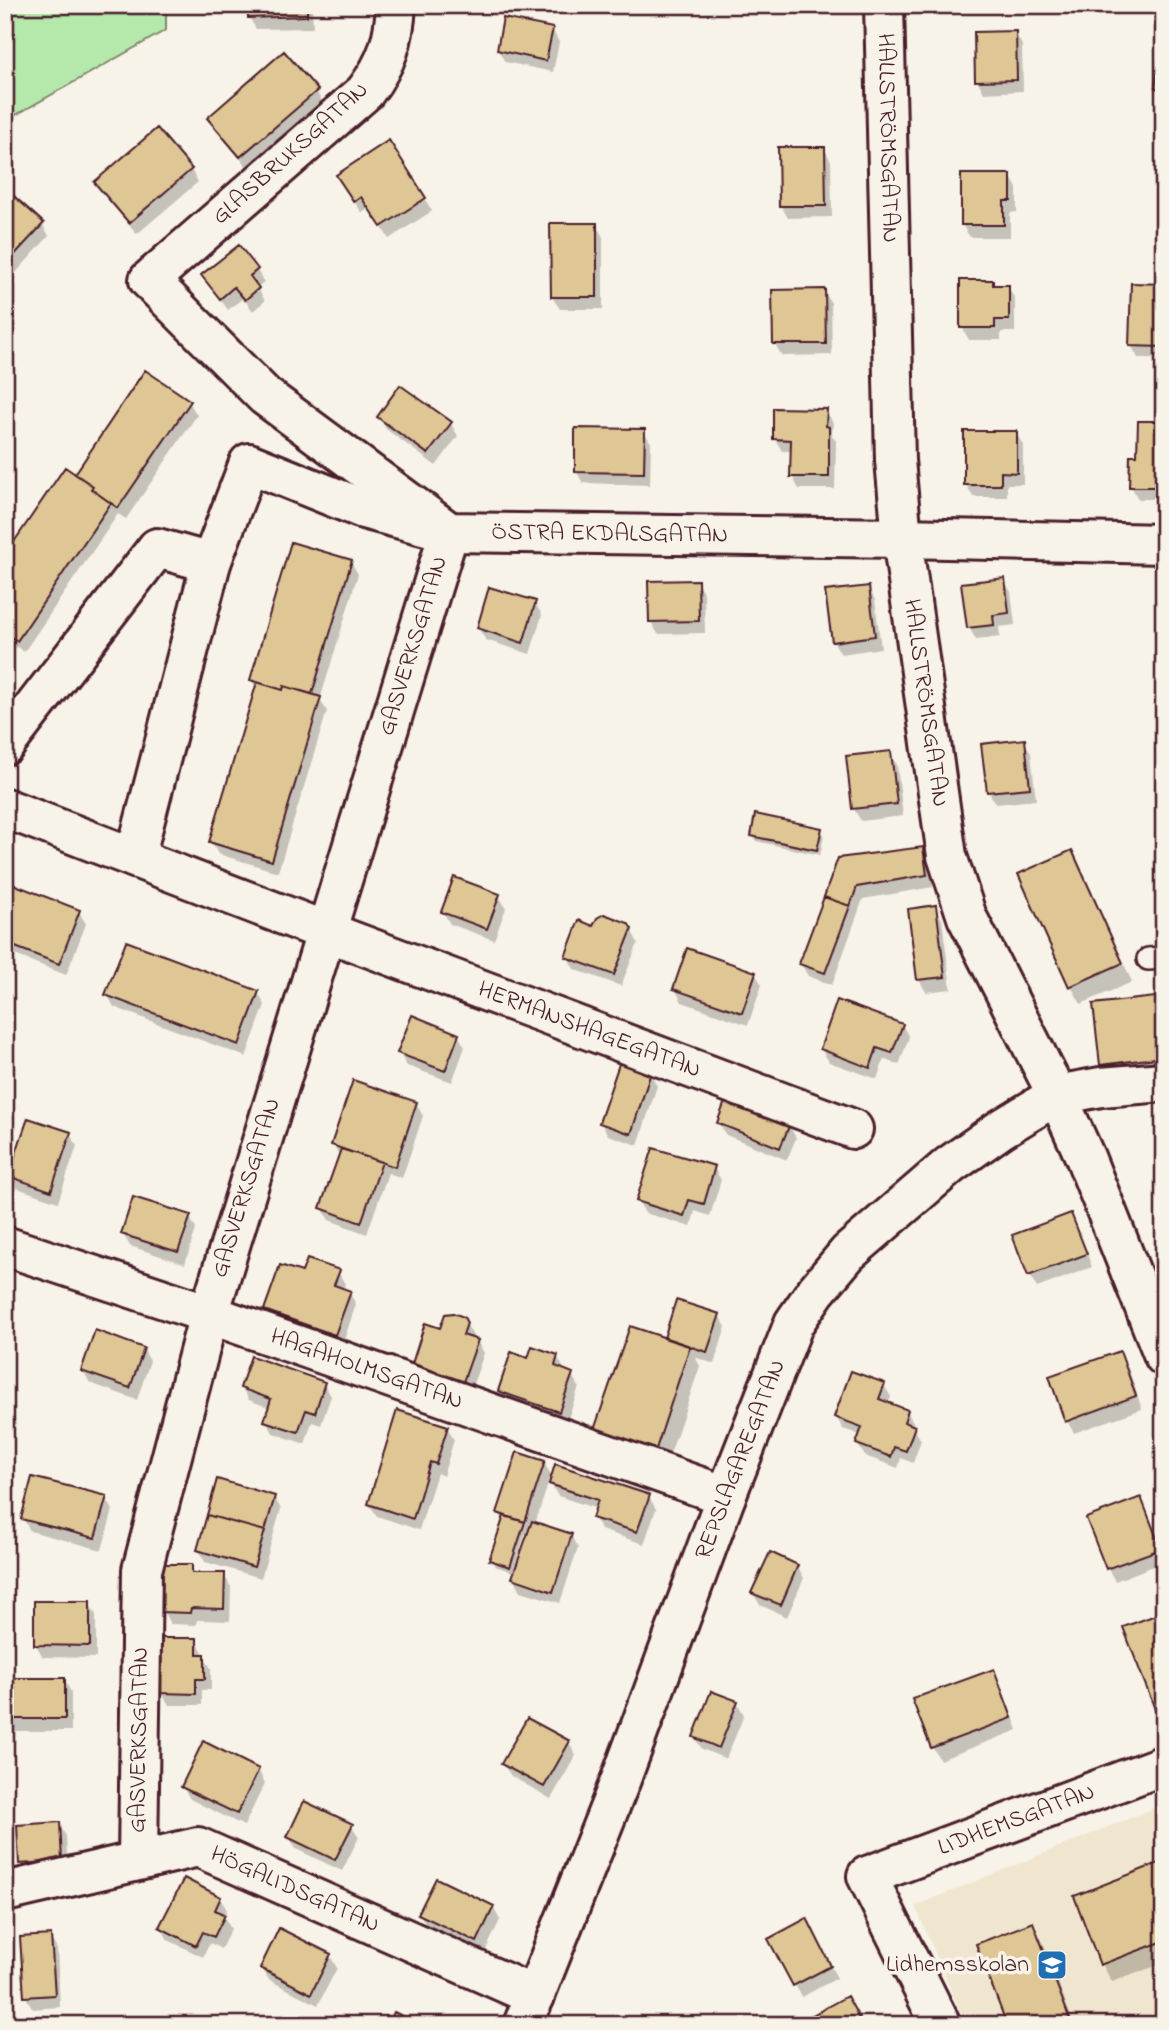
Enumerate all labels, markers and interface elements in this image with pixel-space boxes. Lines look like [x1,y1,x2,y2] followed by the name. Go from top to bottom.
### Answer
[867,33,907,243] street label: HALLSTRÖMSGATAN
[205,74,377,234] street label: GLASBRUKSGATAN
[491,515,728,553] street label: ÖSTRA EKDALSGATAN
[370,552,458,740] street label: GASVERKSGATAN
[893,597,957,809] street label: HALLSTRÖMSGATAN
[473,972,706,1088] street label: HERMANSHAGEGATAN
[203,1094,291,1282] street label: GASVERKSGATAN
[265,1319,468,1419] street label: HAGAHOLMSGATAN
[686,1354,795,1564] street label: REPSLAGAREGATAN
[121,1647,159,1833] street label: GASVERKSGATAN
[933,1775,1100,1865] street label: LIDHEMSGATAN
[205,1837,385,1943] street label: HÖGALIDSGATAN
[886,1948,1029,1983] place label: Lidhemsskolan
[1035,1948,1069,1982] school or university icon: Lidhemsskolan

